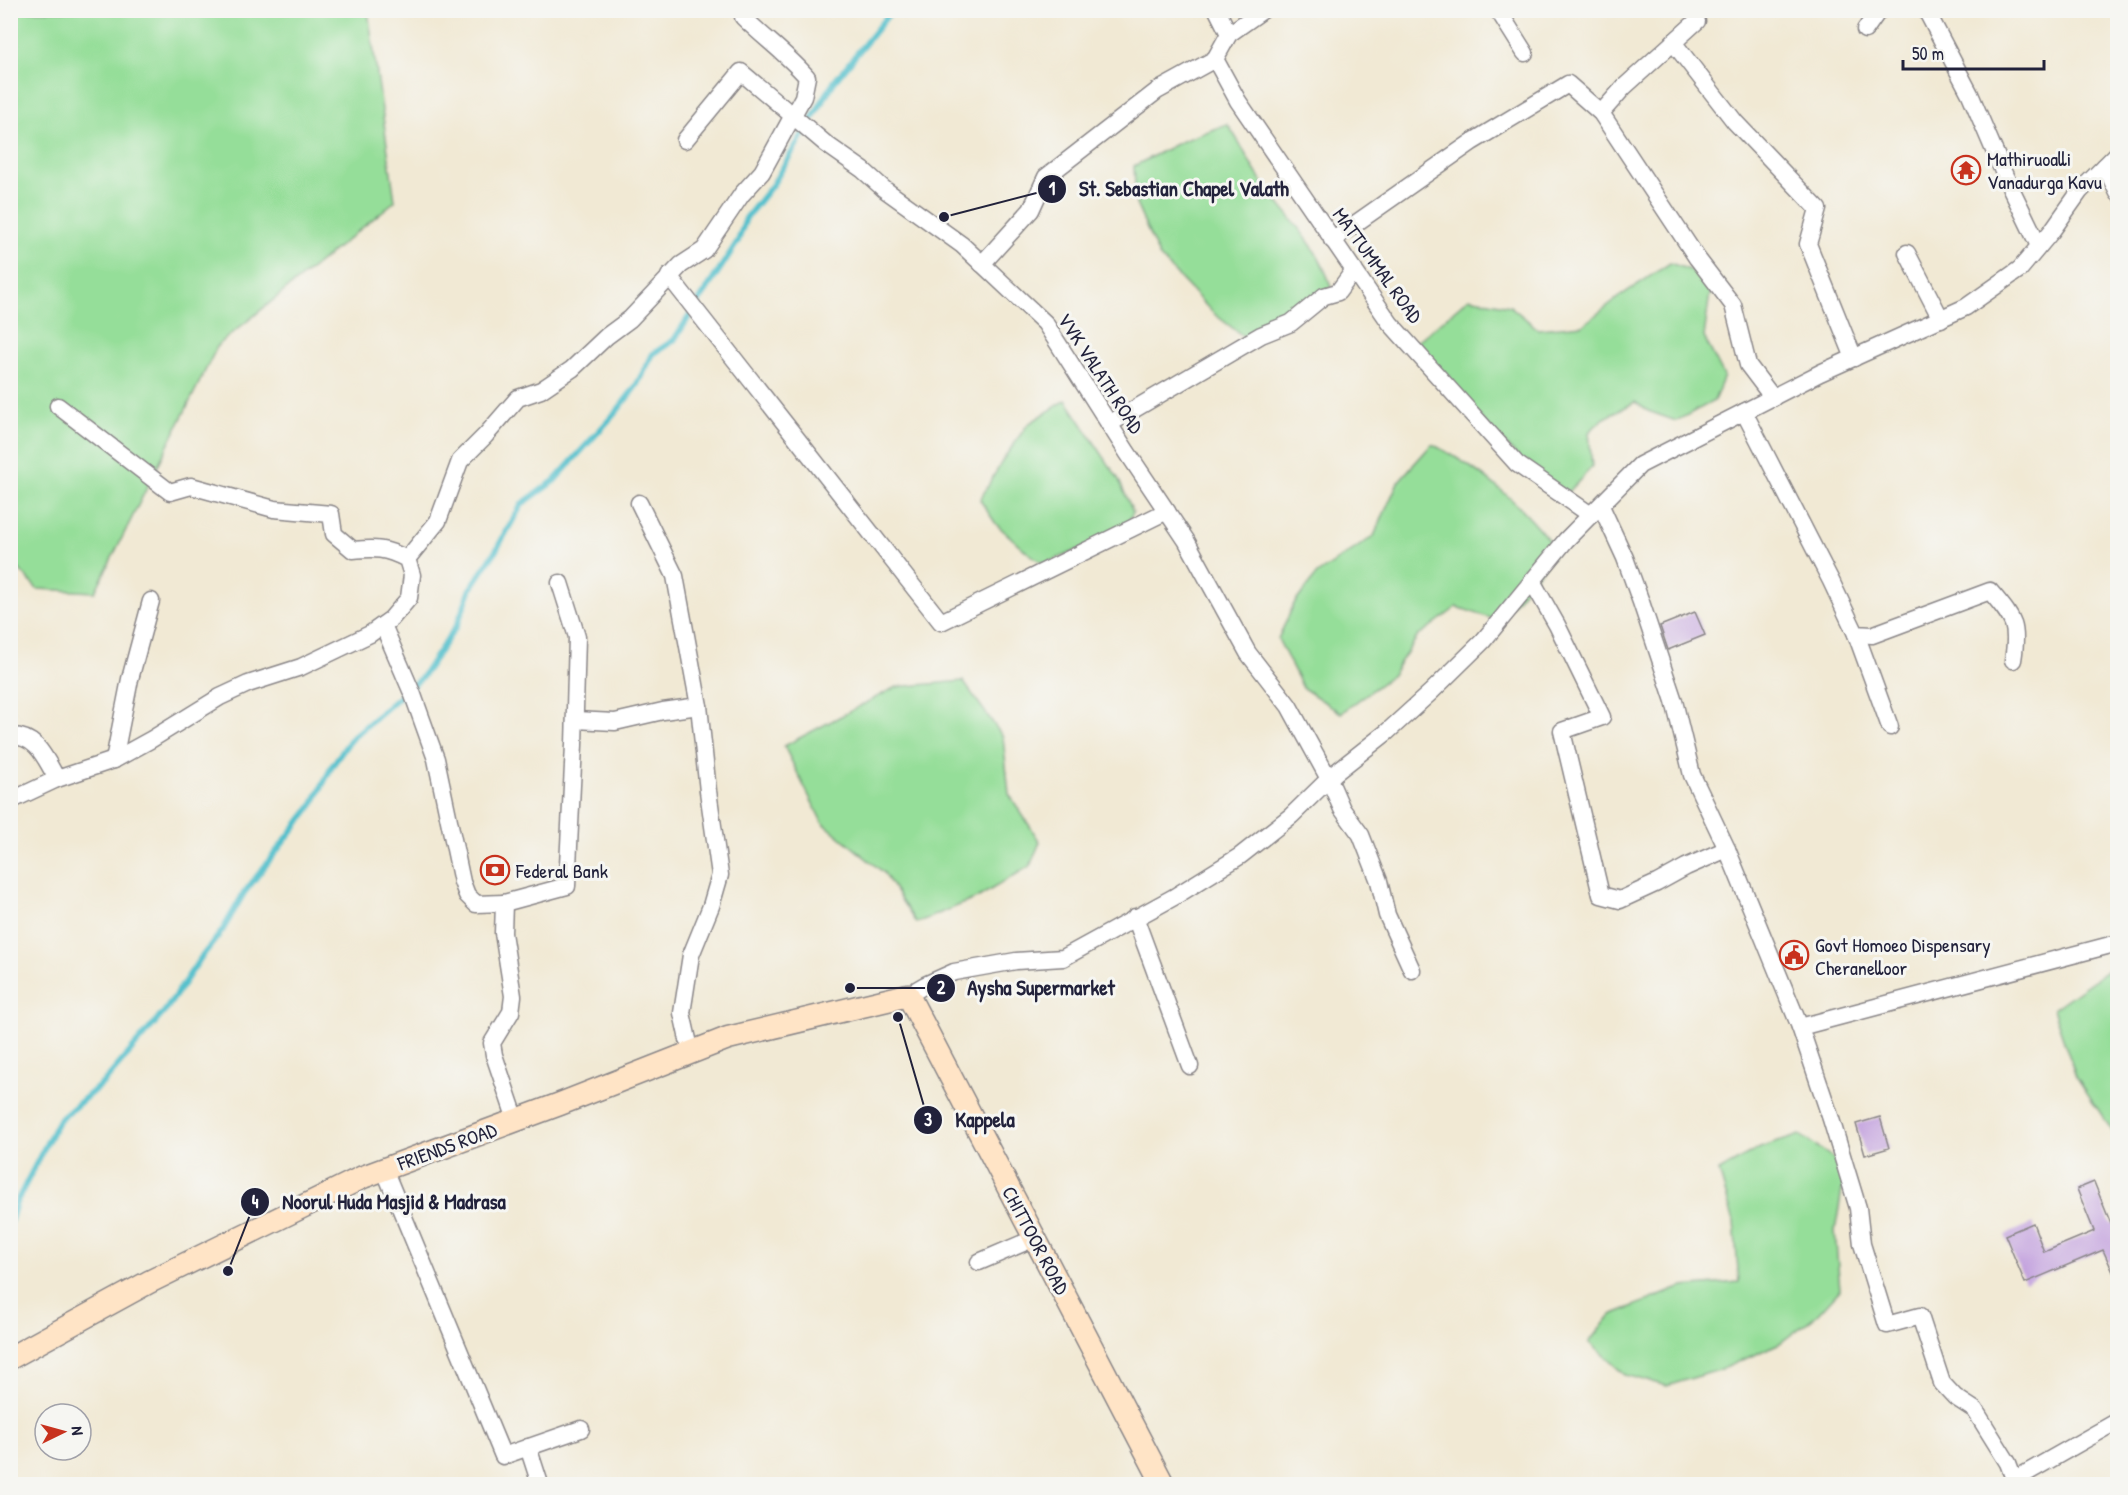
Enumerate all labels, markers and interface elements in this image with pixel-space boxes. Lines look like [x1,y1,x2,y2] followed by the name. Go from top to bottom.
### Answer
[1903,33,2044,71] scale bar
[1912,41,1944,66] text: 50 m
[1987,145,2102,195] place label: Mathiruoalli Vanadurga Kavu
[1950,154,1982,186] temple icon: Mathiruoalli Vanadurga Kavu
[1037,169,1301,208] callout: St. Sebastian Chapel Valath
[1079,174,1289,204] text: St. Sebastian Chapel Valath
[1049,176,1056,201] text: 1
[1327,202,1429,329] street label: MATTUMMAL ROAD
[1052,308,1150,439] street label: VVK VALATH ROAD
[479,854,511,886] bank icon: Federal Bank
[515,857,608,884] place label: Federal Bank
[1815,931,1991,981] place label: Govt Homoeo Dispensary Cheranelloor
[1778,939,1810,971] public building icon: Govt Homoeo Dispensary Cheranelloor
[926,968,1127,1007] callout: Aysha Supermarket
[967,973,1116,1003] text: Aysha Supermarket
[937,975,946,1000] text: 2
[913,1100,1027,1139] callout: Kappela
[955,1105,1015,1135] text: Kappela
[924,1107,932,1132] text: 3
[393,1115,501,1177] street label: FRIENDS ROAD
[996,1181,1076,1299] street label: CHITTOOR ROAD
[240,1182,517,1221] callout: Noorul Huda Masjid & Madrasa
[282,1187,506,1216] text: Noorul Huda Masjid & Madrasa
[252,1189,259,1214] text: 4
[33,1402,93,1462] north arrow
[67,1425,89,1436] text: N

